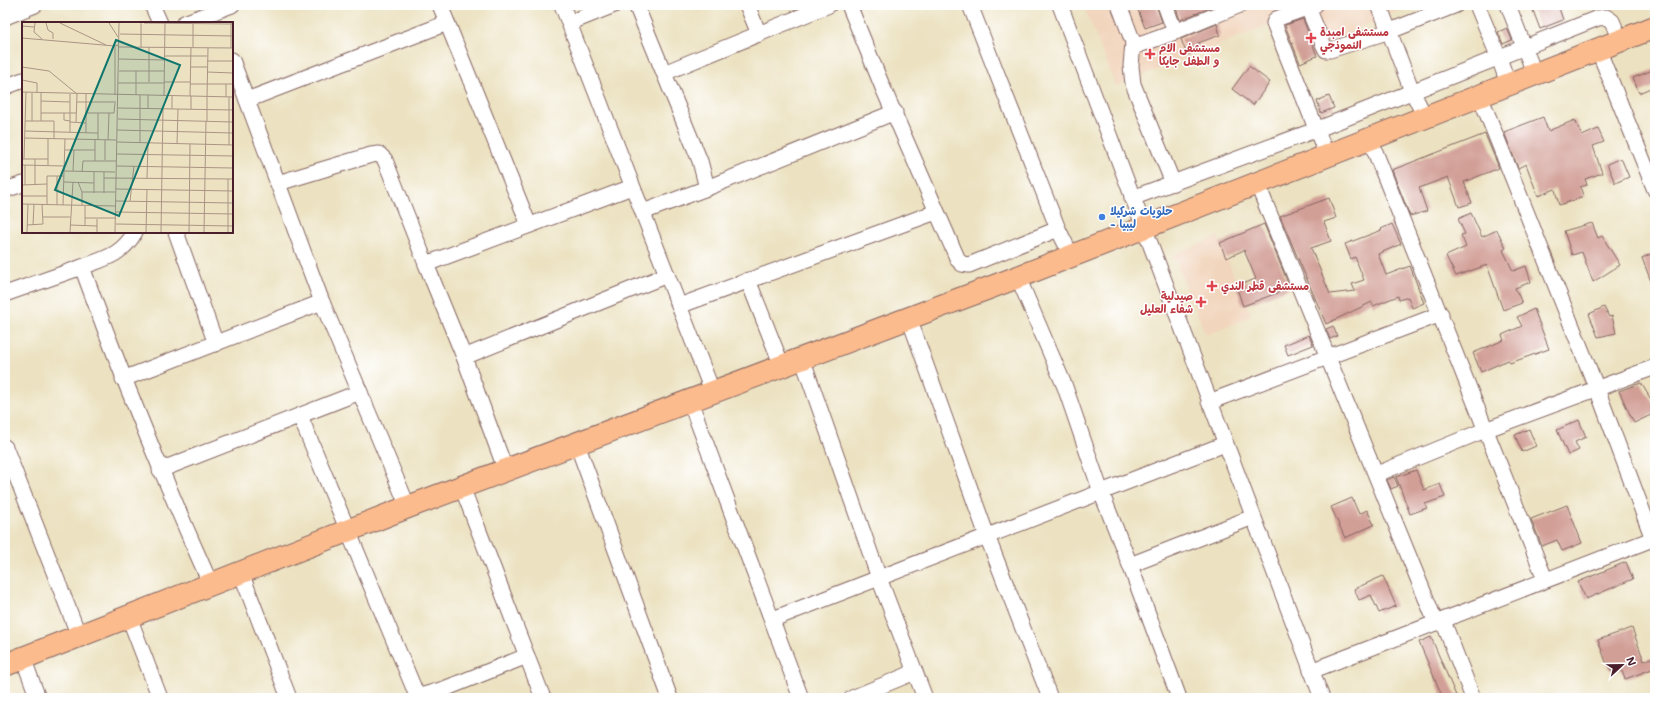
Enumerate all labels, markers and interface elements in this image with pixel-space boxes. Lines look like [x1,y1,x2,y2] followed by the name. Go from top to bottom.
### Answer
[22,22,233,233] inset map
[1320,25,1389,55] place label: مستشفى امبدة النموذجي
[1305,32,1317,44] marker: مستشفى امبدة النموذجي
[1159,41,1220,69] place label: مستشفى الام و الطفل جايكا
[1144,48,1156,60] marker: مستشفى الام و الطفل جايكا
[1110,204,1173,232] place label: حلويات شركيلا - ليبيا
[1097,212,1107,222] marker: حلويات شركيلا - ليبيا
[1221,279,1309,295] place label: مستشفى قطر الندي
[1206,280,1218,292] marker: مستشفى قطر الندي
[1140,289,1193,317] place label: صيدلية شفاء العليل
[1196,297,1206,307] marker: صيدلية شفاء العليل
[1602,645,1642,685] north arrow
[1622,655,1640,669] text: N

